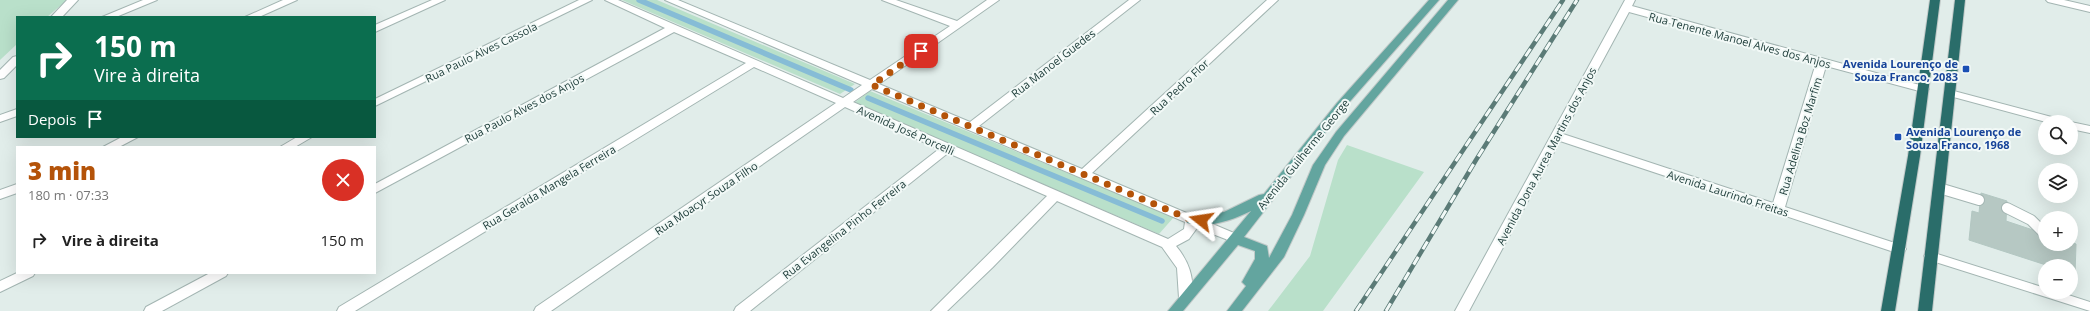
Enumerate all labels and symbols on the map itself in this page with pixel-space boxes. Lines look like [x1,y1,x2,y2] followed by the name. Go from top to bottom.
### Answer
[1647,8,1833,72] street label: Rua Tenente Manoel Alves dos Anjos
[423,18,539,86] street label: Rua Paulo Alves Cassola
[1008,25,1098,101] street label: Rua Manoel Guedes
[904,34,938,68] pin
[1146,55,1212,118] street label: Rua Pedro Flor
[1843,56,1959,84] place label: Avenida Lourenço de Souza Franco, 2083
[1493,64,1599,248] street label: Avenida Dona Aurea Martins dos Anjos
[1961,64,1971,74] marker: Avenida Lourenço de Souza Franco, 2083
[462,70,586,146] street label: Rua Paulo Alves dos Anjos
[1775,75,1825,197] street label: Rua Adelina Boz Marfim
[1254,96,1352,212] street label: Avenida Guilherme George
[855,102,957,158] street label: Avenida José Porcelli
[1906,124,2022,152] place label: Avenida Lourenço de Souza Franco, 1968
[1893,132,1903,142] marker: Avenida Lourenço de Souza Franco, 1968
[480,141,618,233] street label: Rua Geralda Mangela Ferreira
[651,158,761,238] street label: Rua Moacyr Souza Filho
[1665,166,1791,220] street label: Avenida Laurindo Freitas
[779,176,909,282] street label: Rua Evangelina Pinho Ferreira
[1180,199,1222,241] position arrow

